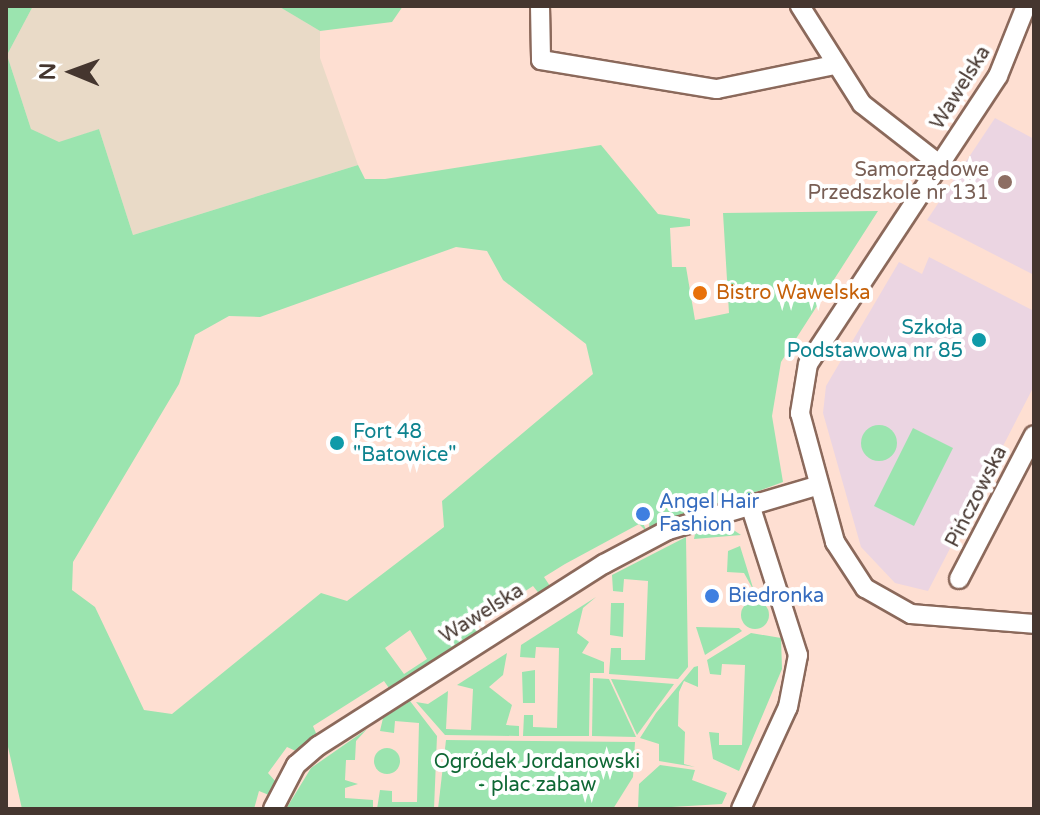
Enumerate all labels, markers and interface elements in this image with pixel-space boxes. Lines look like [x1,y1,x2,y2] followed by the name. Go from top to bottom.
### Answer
[32,32,112,112] north arrow
[926,42,996,134] street label: Wawelska
[35,63,61,81] text: N
[808,158,989,205] place label: Samorządowe Przedszkole nr 131
[996,173,1014,191] marker: Samorządowe Przedszkole nr 131
[716,281,871,305] place label: Bistro Wawelska
[691,284,709,302] marker: Bistro Wawelska
[787,316,963,363] place label: Szkoła Podstawowa nr 85
[970,331,988,349] marker: Szkoła Podstawowa nr 85
[353,420,457,467] place label: Fort 48 "Batowice"
[328,434,346,452] marker: Fort 48 "Batowice"
[941,442,1013,552] street label: Pińczowska
[659,490,759,537] place label: Angel Hair Fashion
[634,505,652,523] marker: Angel Hair Fashion
[436,579,528,649] street label: Wawelska
[728,584,824,608] place label: Biedronka
[703,587,721,605] marker: Biedronka
[434,751,640,798] park label: Ogródek Jordanowski - plac zabaw

